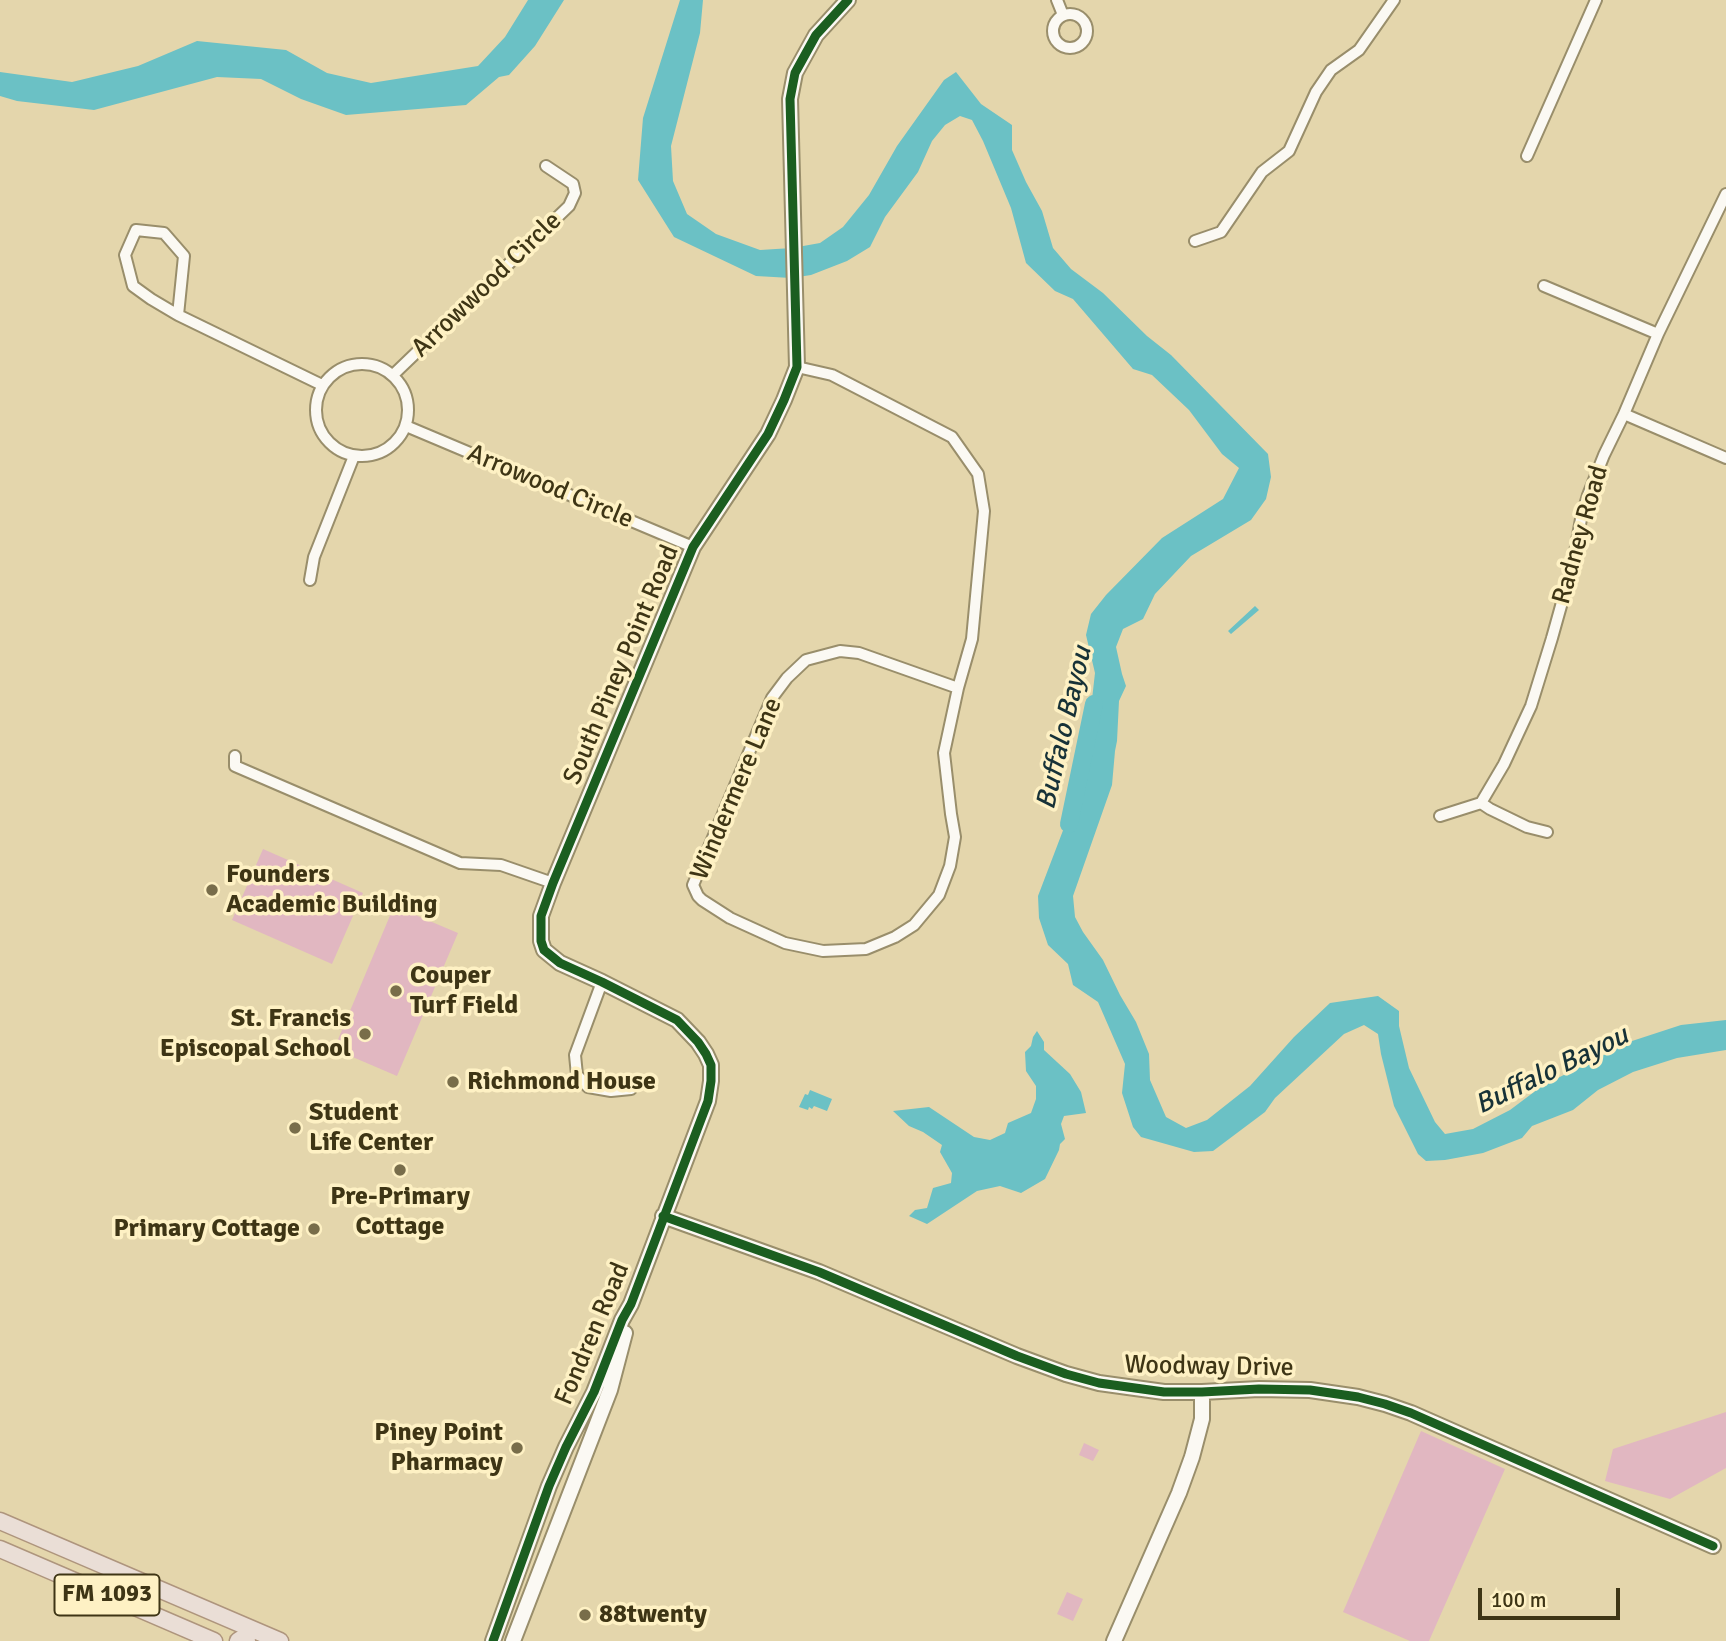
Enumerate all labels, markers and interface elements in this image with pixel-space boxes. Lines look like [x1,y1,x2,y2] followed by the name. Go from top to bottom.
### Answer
[406,206,568,364] street label: Arrowwood Circle
[462,438,638,536] street label: Arrowood Circle
[1546,462,1616,608] street label: Radney Road
[557,541,687,789] street label: South Piney Point Road
[1030,643,1100,813] water label: Buffalo Bayou
[685,693,789,885] street label: Windermere Lane
[226,859,437,920] place label: Founders Academic Building
[204,882,220,898] marker: Founders Academic Building
[410,960,518,1021] place label: Couper Turf Field
[388,983,404,999] marker: Couper Turf Field
[160,1003,351,1064] place label: St. Francis Episcopal School
[1470,1019,1634,1123] water label: Buffalo Bayou
[357,1026,373,1042] marker: St. Francis Episcopal School
[467,1066,656,1098] place label: Richmond House
[445,1074,461,1090] marker: Richmond House
[309,1097,433,1158] place label: Student Life Center
[287,1120,303,1136] marker: Student Life Center
[392,1162,408,1178] marker: Pre-Primary Cottage
[330,1181,470,1242] place label: Pre-Primary Cottage
[113,1213,300,1245] place label: Primary Cottage
[306,1221,322,1237] marker: Primary Cottage
[549,1258,637,1410] street label: Fondren Road
[1124,1350,1294,1384] street label: Woodway Drive
[374,1417,503,1478] place label: Piney Point Pharmacy
[509,1440,525,1456] marker: Piney Point Pharmacy
[55,1574,160,1616] road number: FM 1093
[1481,1574,1623,1618] scale bar
[1491,1587,1546,1613] text: 100 m
[599,1599,707,1631] place label: 88twenty
[577,1607,593,1623] marker: 88twenty

